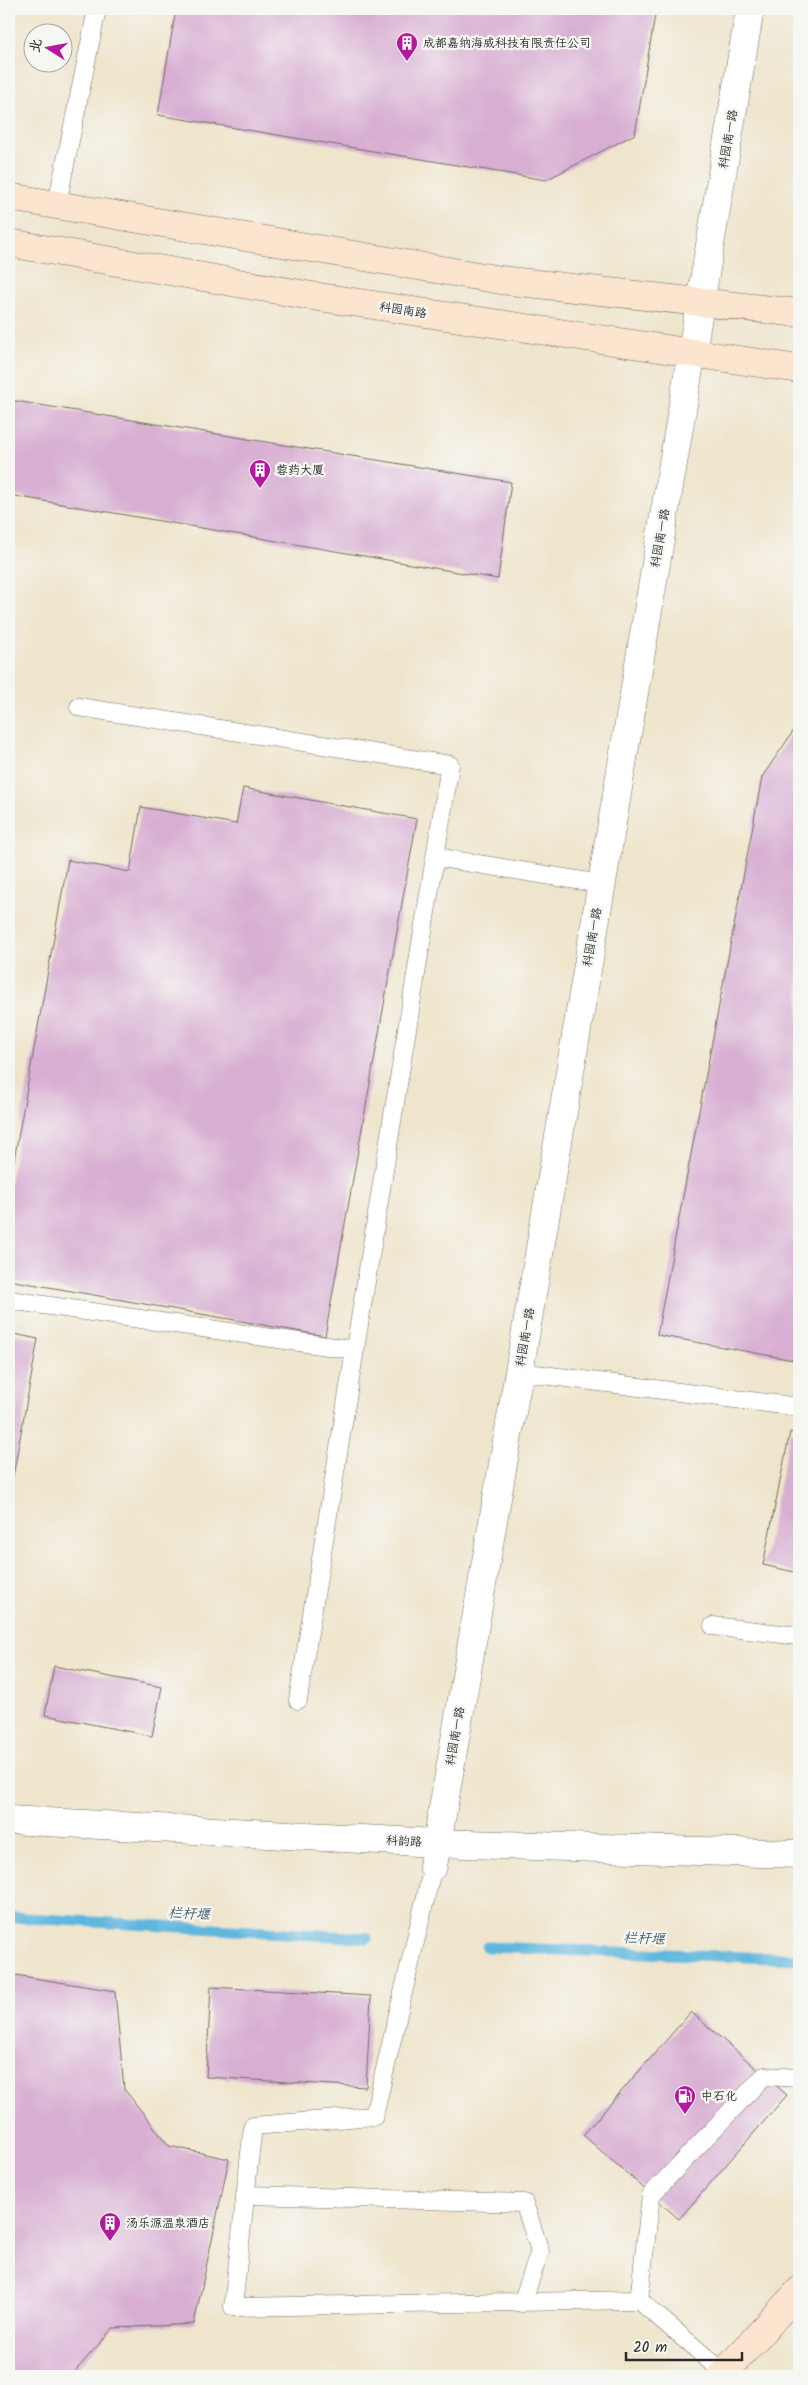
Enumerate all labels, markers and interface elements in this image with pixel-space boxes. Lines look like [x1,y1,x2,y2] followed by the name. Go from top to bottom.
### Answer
[22,22,72,72] north arrow
[395,31,419,62] building icon: 成都嘉纳海威科技有限责任公司
[423,34,591,53] place label: 成都嘉纳海威科技有限责任公司
[24,37,48,55] text: 北
[714,108,743,170] street label: 科园南一路
[378,297,428,324] street label: 科园南路
[248,458,272,489] building icon: 蓉药大厦
[276,461,324,480] place label: 蓉药大厦
[646,507,675,569] street label: 科园南一路
[578,906,607,968] street label: 科园南一路
[511,1306,540,1368] street label: 科园南一路
[441,1705,470,1767] street label: 科园南一路
[385,1831,422,1852] street label: 科韵路
[167,1902,212,1926] water label: 栏杆堰
[623,1927,667,1951] water label: 栏杆堰
[673,2084,697,2115] fuel station icon: 中石化
[701,2087,737,2106] place label: 中石化
[98,2211,122,2242] building icon: 汤乐源温泉酒店
[126,2214,210,2233] place label: 汤乐源温泉酒店
[626,2330,742,2362] scale bar
[633,2336,667,2360] text: 20 m

